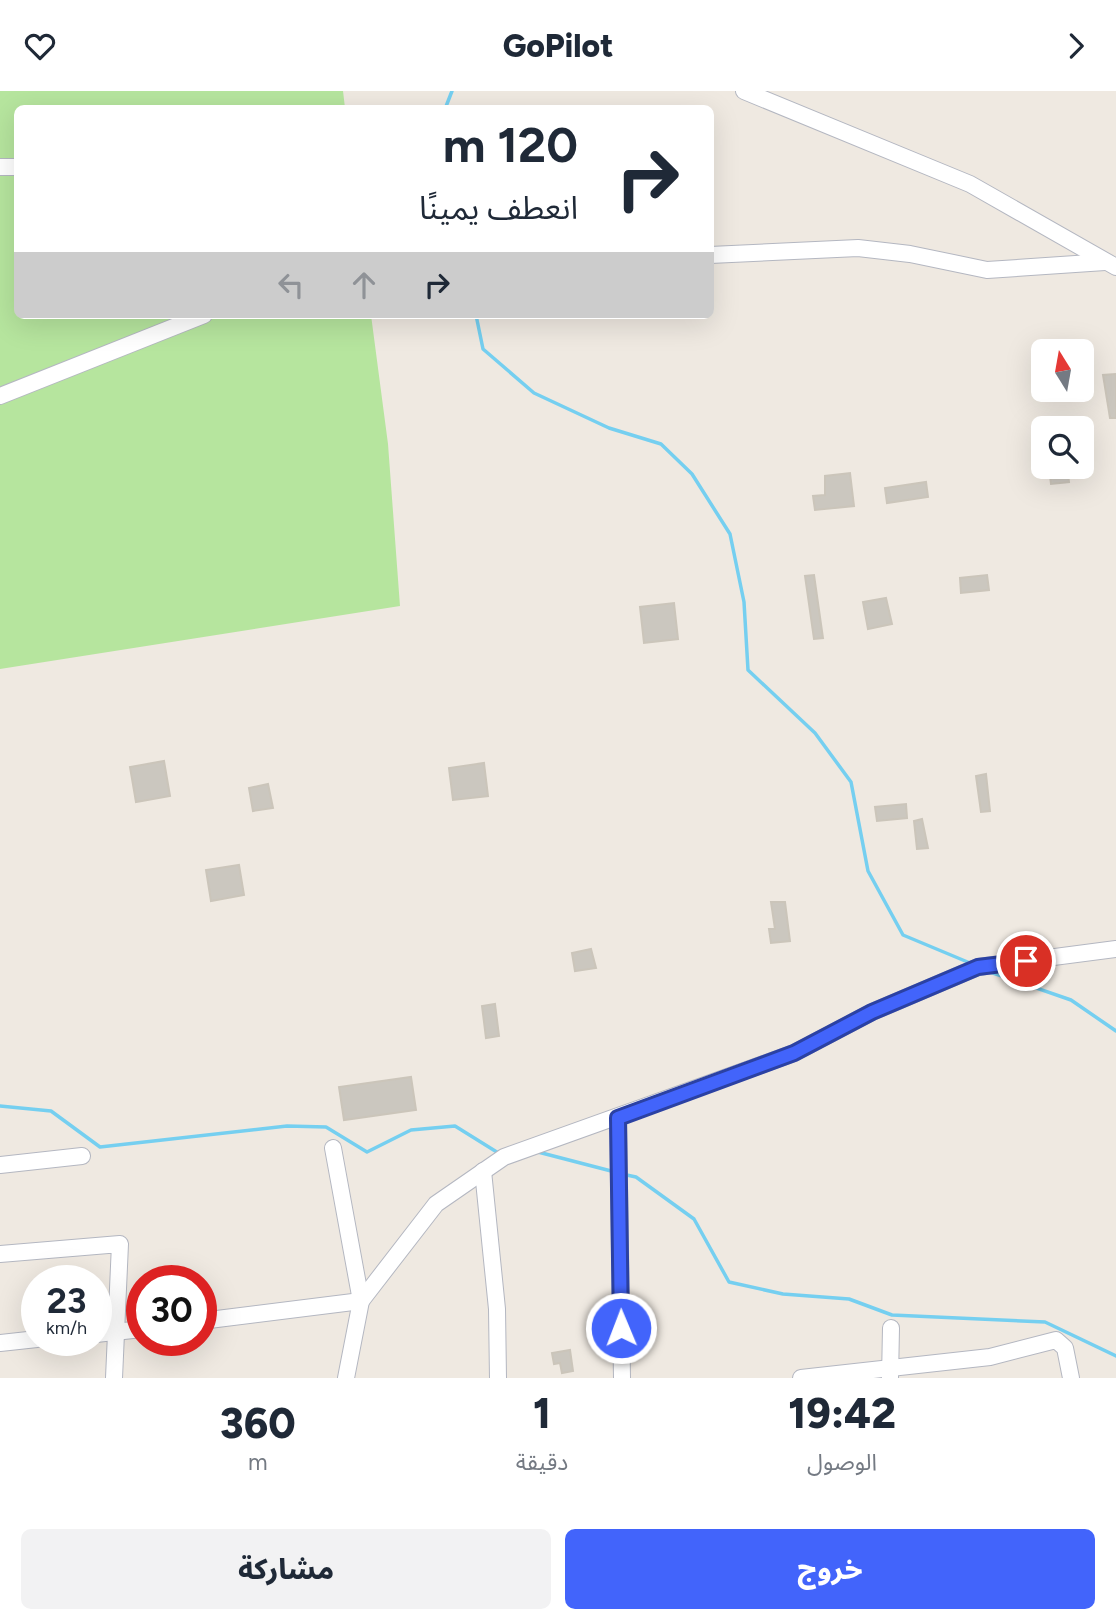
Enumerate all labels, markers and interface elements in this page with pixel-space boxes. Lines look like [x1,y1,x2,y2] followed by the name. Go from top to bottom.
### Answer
[21,27,59,65] icon: heart
[503,27,613,65] text: GoPilot
[1057,27,1095,65] icon: forward
[443,115,578,174] text: 120 m
[602,133,693,224] icon: right
[419,189,578,227] text: انعطف يمينًا
[272,266,310,304] icon: left
[345,266,383,304] icon: ahead
[418,266,456,304] icon: right
[1031,339,1094,403] north arrow
[1031,339,1094,479] map controls
[1031,416,1094,479] button: search
[996,931,1056,991] pin
[1007,942,1045,980] icon: arrive
[126,1265,217,1356] speed limit sign: 30
[47,1280,86,1322] text: 23
[584,1291,658,1365] position arrow
[46,1317,87,1339] text: km/h
[533,1388,551,1439] text: 1
[788,1388,896,1439] text: 19:42
[220,1398,296,1449] text: 360
[248,1448,268,1476] text: m
[516,1448,568,1476] text: دقيقة
[807,1448,877,1476] text: الوصول
[21,1529,551,1609] button: مشاركة
[565,1529,1095,1609] button: خروج

